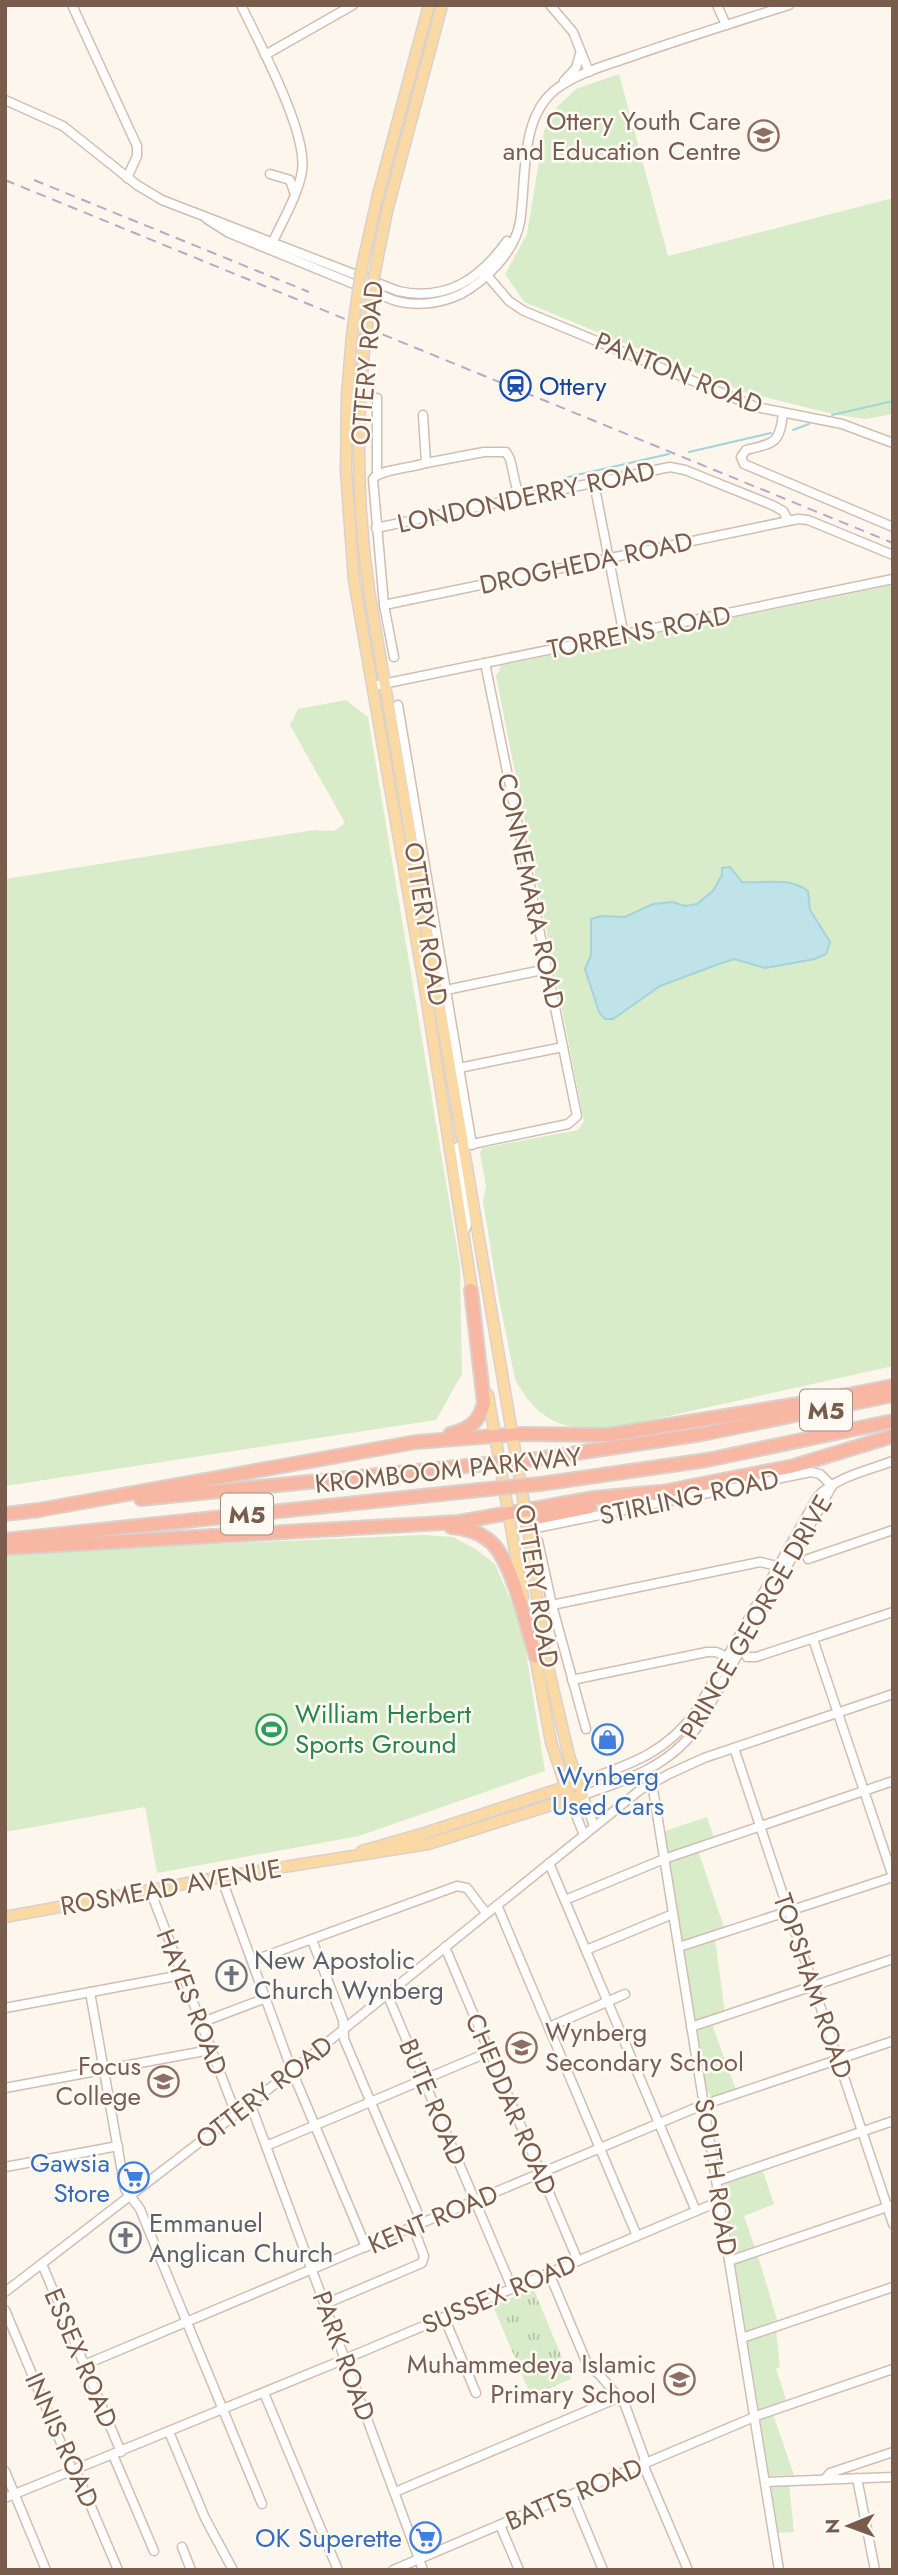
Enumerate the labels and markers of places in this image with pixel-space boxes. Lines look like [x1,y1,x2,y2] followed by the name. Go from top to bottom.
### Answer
[503,102,741,170] place label: Ottery Youth Care and Education Centre
[747,119,781,153] school or university icon: Ottery Youth Care and Education Centre
[539,367,607,405] place label: Ottery
[499,369,533,403] station icon: Ottery
[295,1695,472,1763] place label: William Herbert Sports Ground
[255,1712,289,1746] sports icon: William Herbert Sports Ground
[591,1723,625,1757] shop icon: Wynberg Used Cars
[552,1757,664,1825] place label: Wynberg Used Cars
[254,1941,444,2009] place label: New Apostolic Church Wynberg
[214,1958,248,1992] church icon: New Apostolic Church Wynberg
[545,2013,744,2081] place label: Wynberg Secondary School
[505,2030,539,2064] school or university icon: Wynberg Secondary School
[55,2047,141,2115] place label: Focus College
[147,2064,181,2098] school or university icon: Focus College
[30,2144,110,2212] place label: Gawsia Store
[116,2161,150,2195] supermarket icon: Gawsia Store
[149,2204,333,2272] place label: Emmanuel Anglican Church
[109,2221,143,2255] church icon: Emmanuel Anglican Church
[407,2345,656,2413] place label: Muhammedeya Islamic Primary School
[662,2362,696,2396] school or university icon: Muhammedeya Islamic Primary School
[255,2519,402,2557] place label: OK Superette
[408,2521,442,2555] supermarket icon: OK Superette

